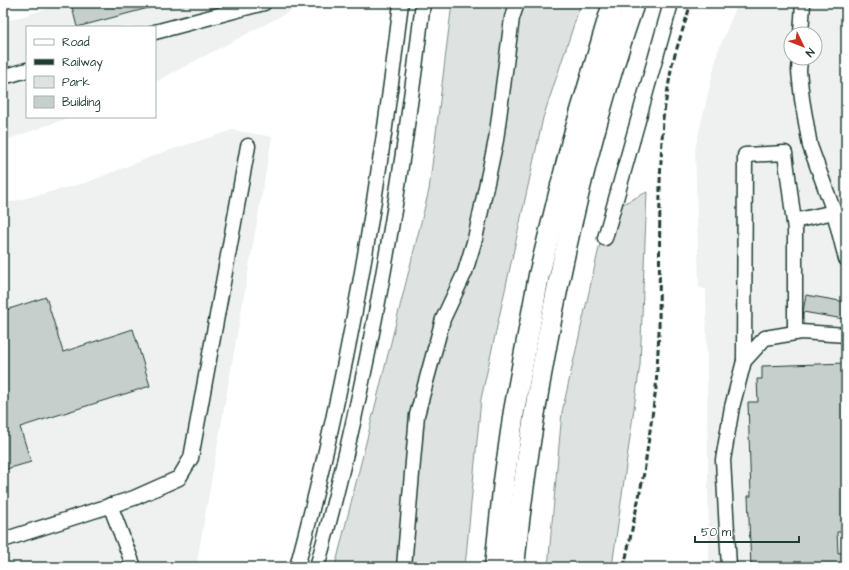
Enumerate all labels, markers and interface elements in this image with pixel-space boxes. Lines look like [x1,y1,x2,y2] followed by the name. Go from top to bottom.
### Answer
[26,26,156,118] legend
[783,26,823,66] north arrow
[62,34,90,51] text: Road
[802,45,818,60] text: N
[62,54,103,72] text: Railway
[62,74,90,91] text: Park
[62,94,100,112] text: Building
[695,518,799,544] scale bar
[701,524,732,541] text: 50 m

